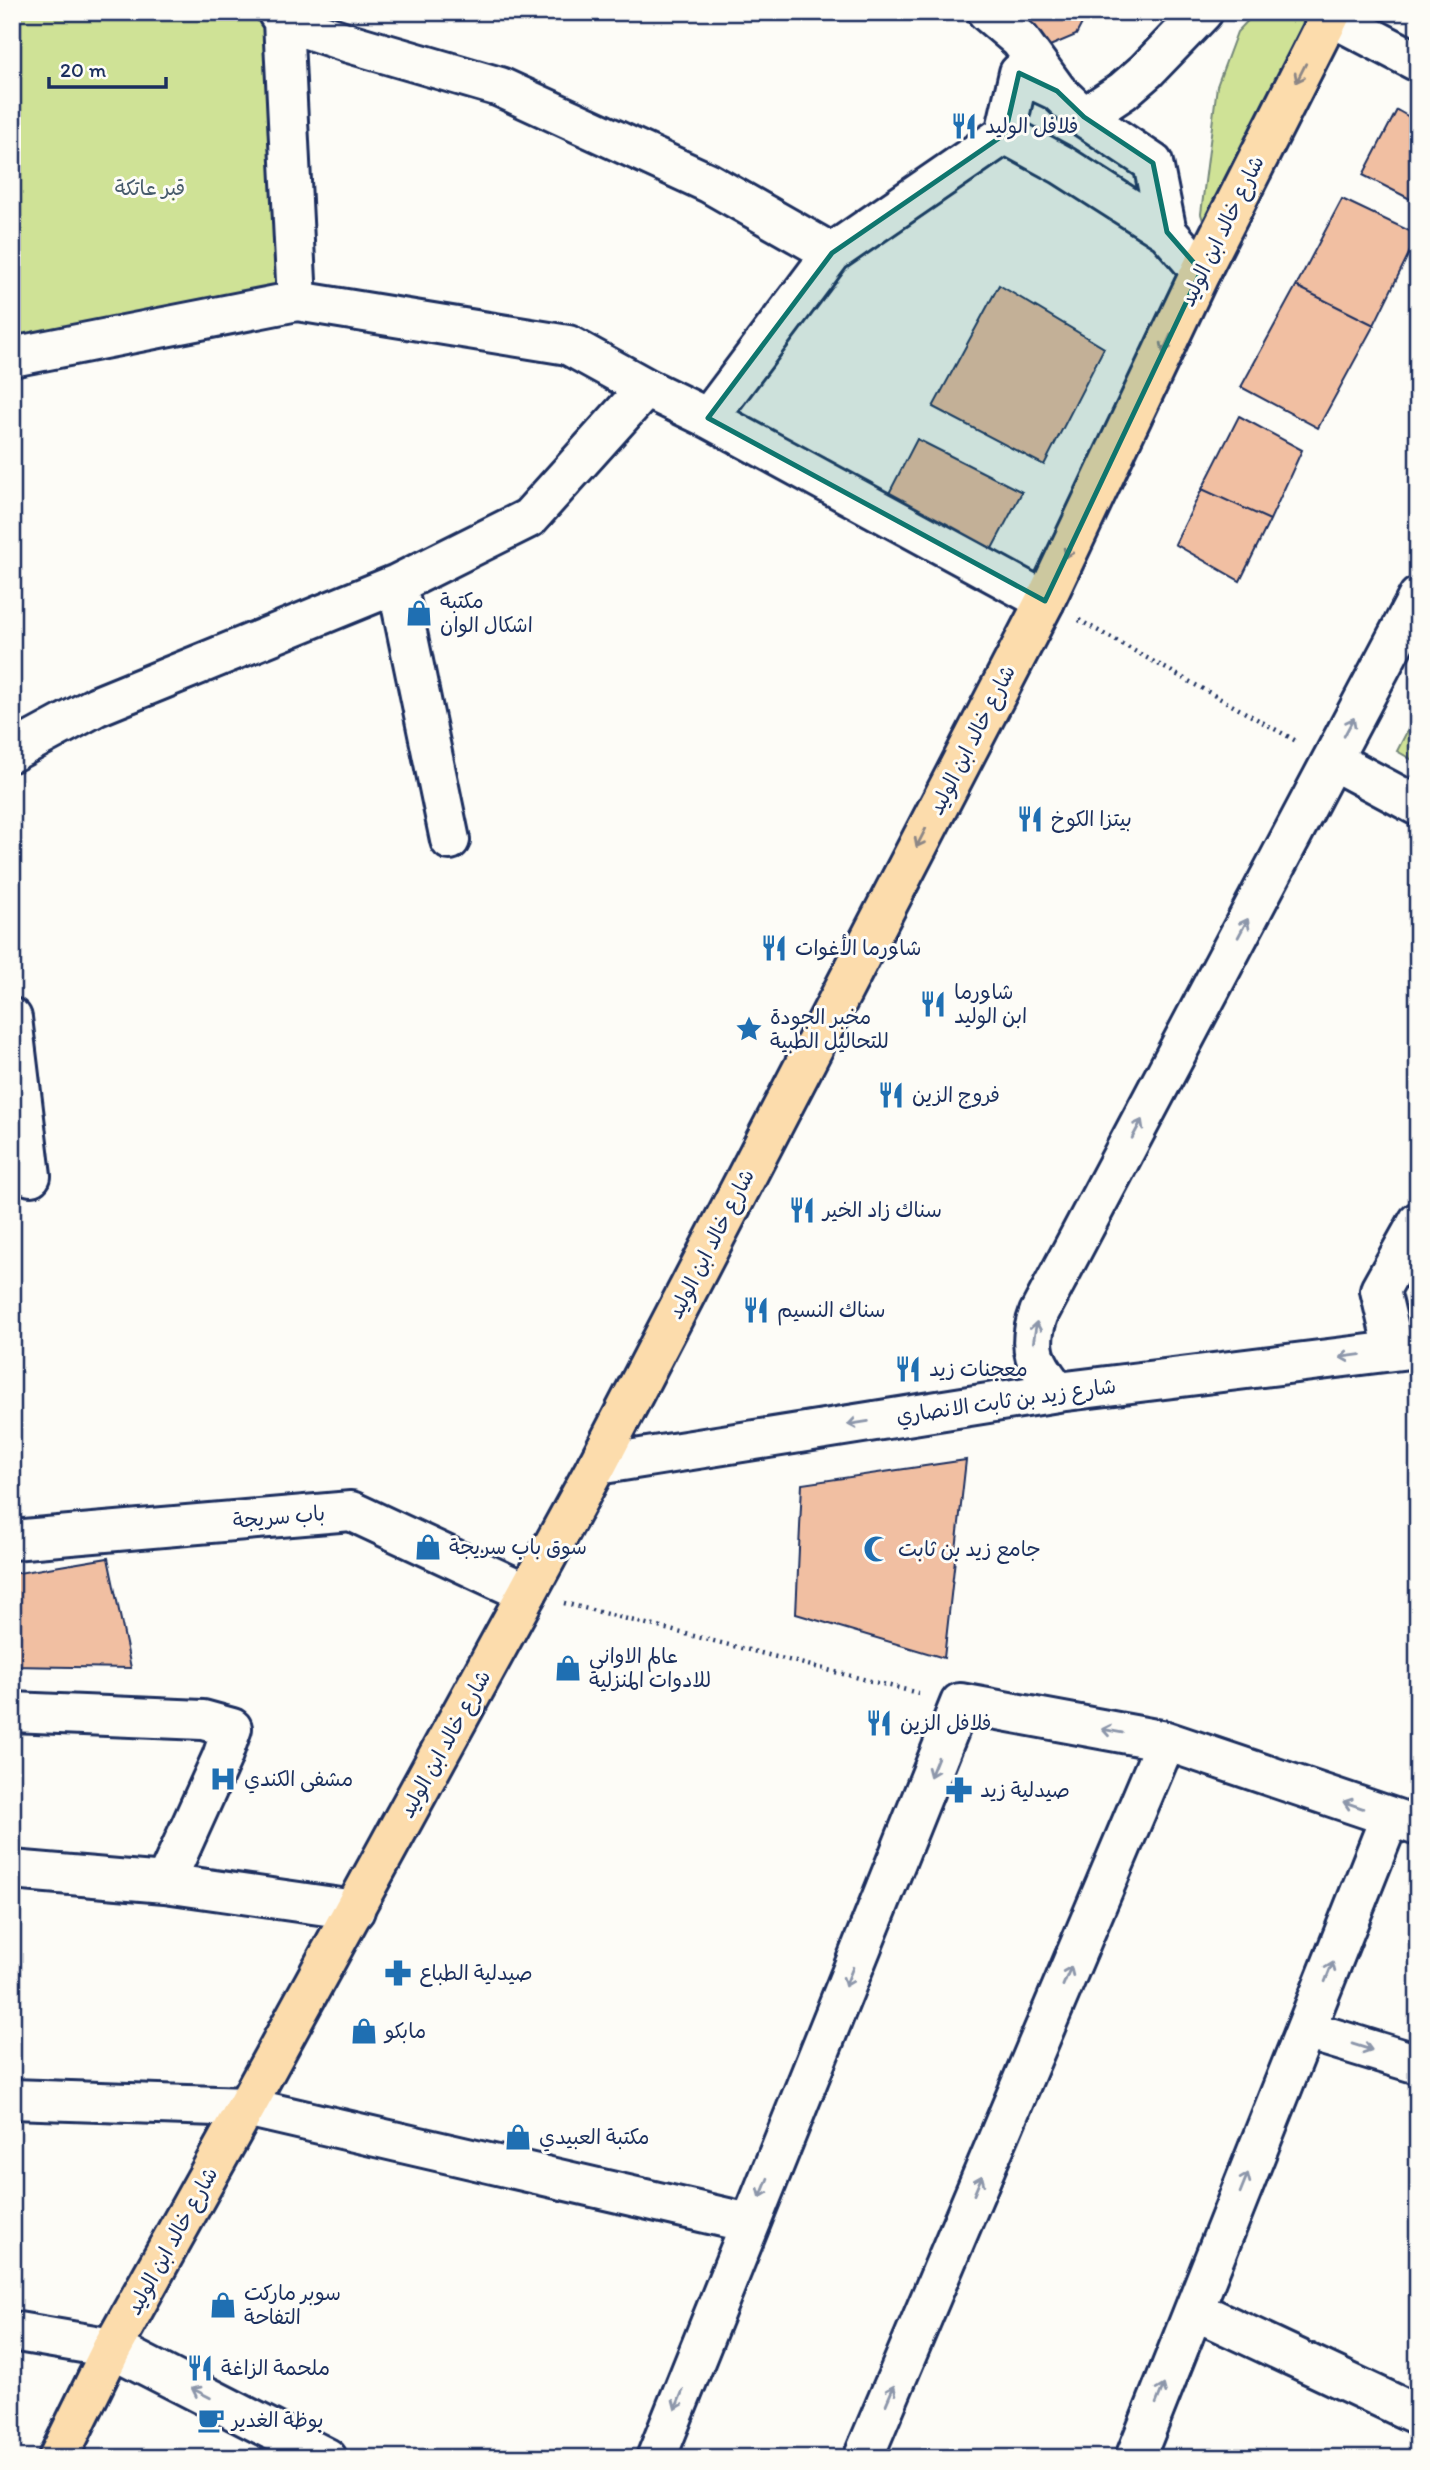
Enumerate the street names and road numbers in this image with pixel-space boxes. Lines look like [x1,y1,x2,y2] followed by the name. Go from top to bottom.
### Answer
[1174,151,1272,312] street label: شارع خالد ابن الوليد
[923,661,1023,820] street label: شارع خالد ابن الوليد
[662,1165,762,1324] street label: شارع خالد ابن الوليد
[894,1373,1118,1431] street label: شارع زيد بن ثابت الانصاري
[232,1500,326,1534] street label: باب سريجة
[394,1666,498,1823] street label: شارع خالد ابن الوليد
[121,2163,225,2320] street label: شارع خالد ابن الوليد

